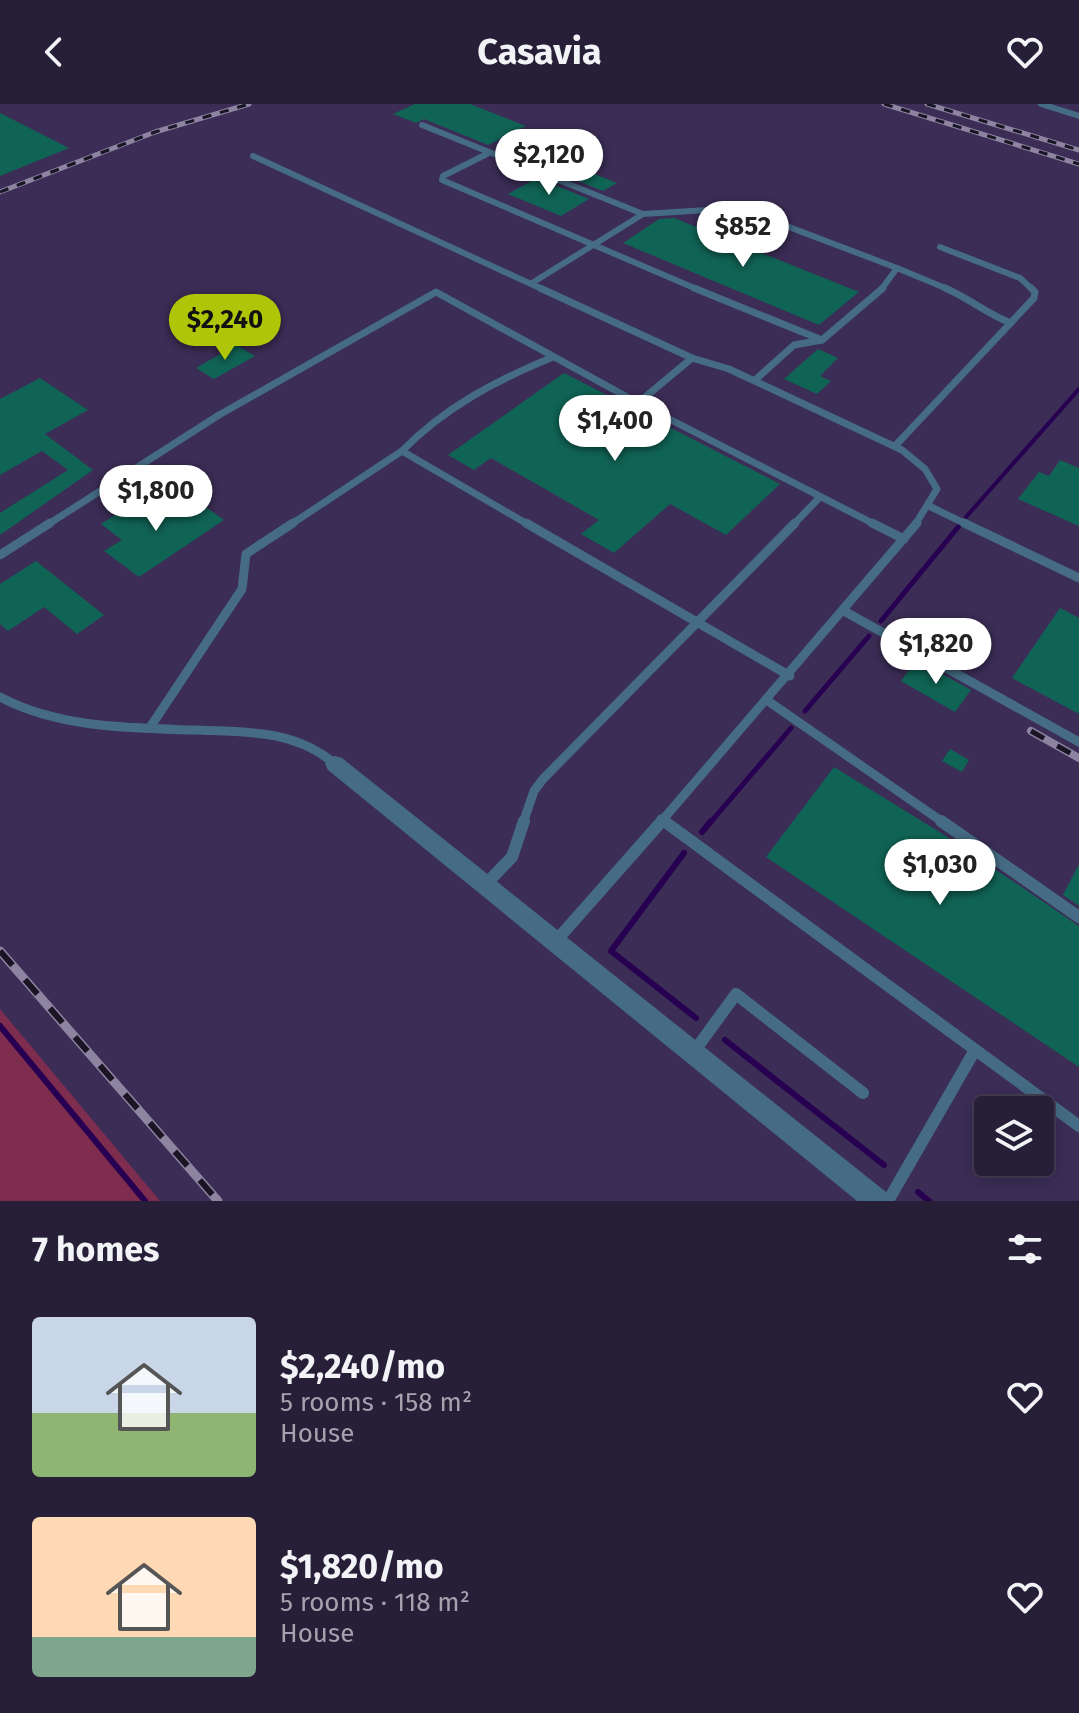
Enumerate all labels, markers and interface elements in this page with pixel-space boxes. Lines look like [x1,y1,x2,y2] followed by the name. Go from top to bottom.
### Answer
[32,30,76,74] icon: back
[477,30,602,74] text: Casavia
[1003,30,1047,74] icon: heart
[484,129,614,197] pin: $2,120
[513,139,585,170] text: $2,120
[696,201,790,269] pin: $852
[715,211,771,242] text: $852
[160,294,290,362] pin: $2,240
[187,304,263,335] text: $2,240
[550,395,680,463] pin: $1,400
[577,405,653,436] text: $1,400
[91,465,221,533] pin: $1,800
[117,475,195,506] text: $1,800
[871,618,1001,686] pin: $1,820
[898,628,974,659] text: $1,820
[875,839,1005,907] pin: $1,030
[903,849,977,880] text: $1,030
[974,1096,1054,1176] map controls
[974,1096,1054,1176] button: layers
[1003,1227,1047,1271] icon: filters
[32,1229,159,1270] text: 7 homes
[280,1346,445,1387] text: $2,240/mo
[96,1349,192,1445] icon: home
[1003,1375,1047,1419] icon: heart
[280,1387,472,1418] text: 5 rooms · 158 m²
[280,1418,354,1449] text: House
[280,1546,444,1587] text: $1,820/mo
[96,1549,192,1645] icon: home
[1003,1575,1047,1619] icon: heart
[280,1587,470,1618] text: 5 rooms · 118 m²
[280,1618,354,1649] text: House

